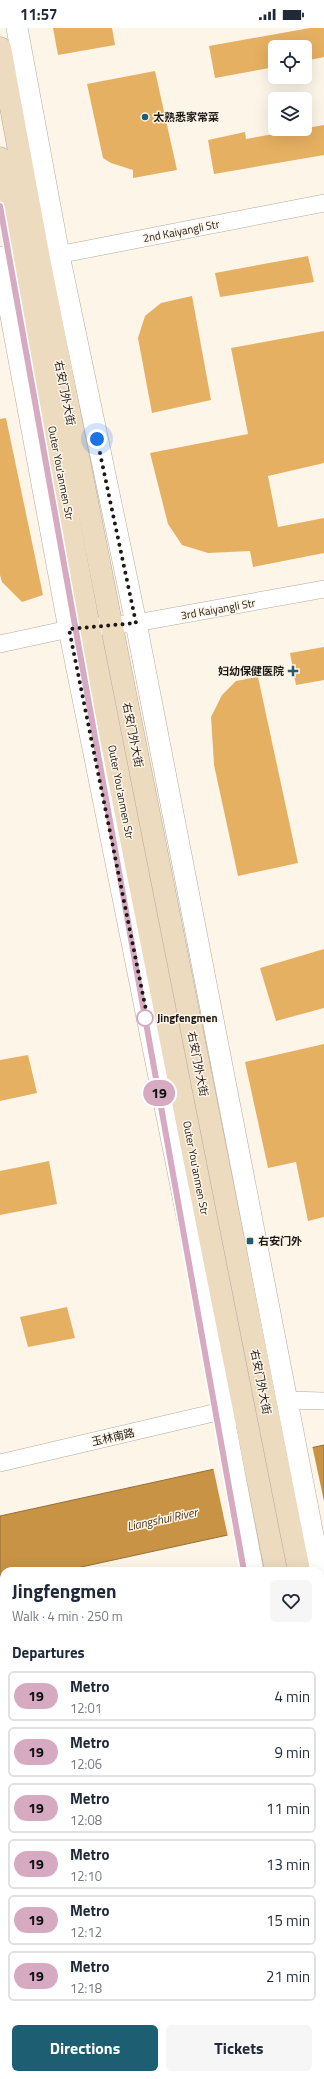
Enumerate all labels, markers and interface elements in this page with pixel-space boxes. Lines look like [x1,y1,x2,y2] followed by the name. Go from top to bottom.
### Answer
[20,3,57,26] text: 11:57
[268,40,312,136] map controls
[268,40,312,84] button: locate
[268,92,312,136] button: layers
[153,109,219,125] place label: 太熟悉家常菜
[140,112,150,122] marker: 太熟悉家常菜
[141,216,221,246] street label: 2nd Kaiyangli Str
[51,359,79,427] street label: 右安门外大街
[44,424,78,522] street label: Outer You'anmen Str
[87,429,107,449] your location
[179,595,257,623] street label: 3rd Kaiyangli Str
[218,663,284,679] place label: 妇幼保健医院
[287,665,299,677] marker: 妇幼保健医院
[119,701,147,769] street label: 右安门外大街
[104,743,138,841] street label: Outer You'anmen Str
[136,1009,154,1027] marker: Jingfengmen
[157,1010,218,1026] place label: Jingfengmen
[184,1030,212,1098] street label: 右安门外大街
[141,1080,177,1106] line badge: 19
[151,1082,167,1103] text: 19
[179,1119,213,1217] street label: Outer You'anmen Str
[258,1233,302,1249] place label: 右安门外
[245,1236,255,1246] marker: 右安门外
[247,1348,275,1416] street label: 右安门外大街
[90,1424,136,1450] street label: 玉林南路
[125,1502,201,1536] water label: Liangshui River
[12,1576,116,1605] text: Jingfengmen
[270,1580,312,1622] button: heart
[12,1606,123,1626] text: Walk · 4 min · 250 m
[12,1641,85,1664] text: Departures
[70,1675,109,1698] text: Metro
[28,1685,44,1706] text: 19
[274,1685,310,1708] text: 4 min
[70,1698,102,1718] text: 12:01
[70,1731,109,1754] text: Metro
[28,1741,44,1762] text: 19
[274,1741,310,1764] text: 9 min
[70,1754,102,1774] text: 12:06
[70,1787,109,1810] text: Metro
[28,1797,44,1818] text: 19
[266,1797,310,1820] text: 11 min
[70,1810,102,1830] text: 12:08
[70,1843,109,1866] text: Metro
[28,1853,44,1874] text: 19
[266,1853,310,1876] text: 13 min
[70,1866,102,1886] text: 12:10
[70,1899,109,1922] text: Metro
[28,1909,44,1930] text: 19
[266,1909,310,1932] text: 15 min
[70,1922,102,1942] text: 12:12
[70,1955,109,1978] text: Metro
[28,1965,44,1986] text: 19
[266,1965,310,1988] text: 21 min
[70,1978,102,1998] text: 12:18
[12,2025,158,2071] button: Directions
[166,2025,312,2071] button: Tickets

